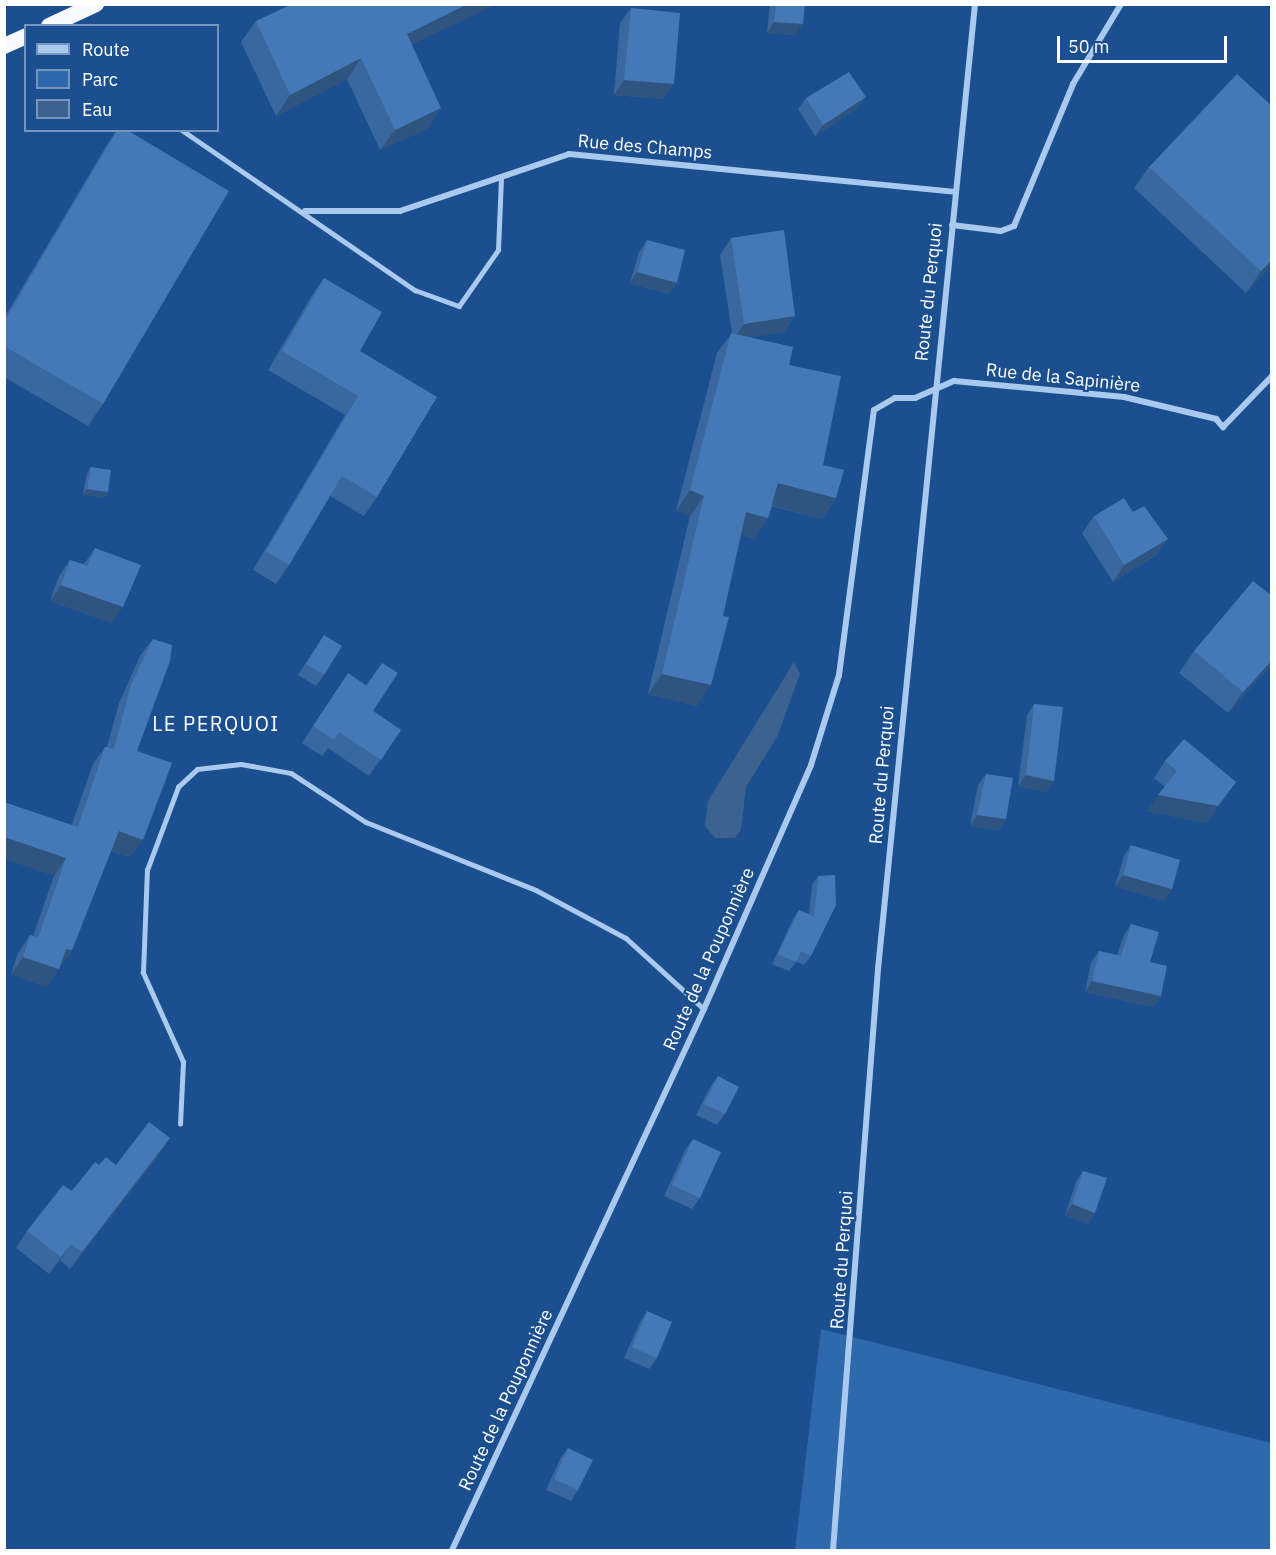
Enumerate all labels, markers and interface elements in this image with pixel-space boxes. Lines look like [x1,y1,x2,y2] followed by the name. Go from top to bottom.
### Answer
[24,24,219,132] legend
[1060,24,1230,62] scale bar
[1068,35,1110,58] text: 50 m
[82,38,130,61] text: Route
[82,68,118,91] text: Parc
[82,98,112,121] text: Eau
[577,130,713,164] street label: Rue des Champs
[911,222,947,362] street label: Route du Perquoi
[985,359,1141,397] street label: Rue de la Sapinière
[865,705,899,845] street label: Route du Perquoi
[152,711,280,735] district label: LE PERQUOI
[659,864,759,1054] street label: Route de la Pouponnière
[826,1190,858,1330] street label: Route du Perquoi
[454,1306,558,1494] street label: Route de la Pouponnière

